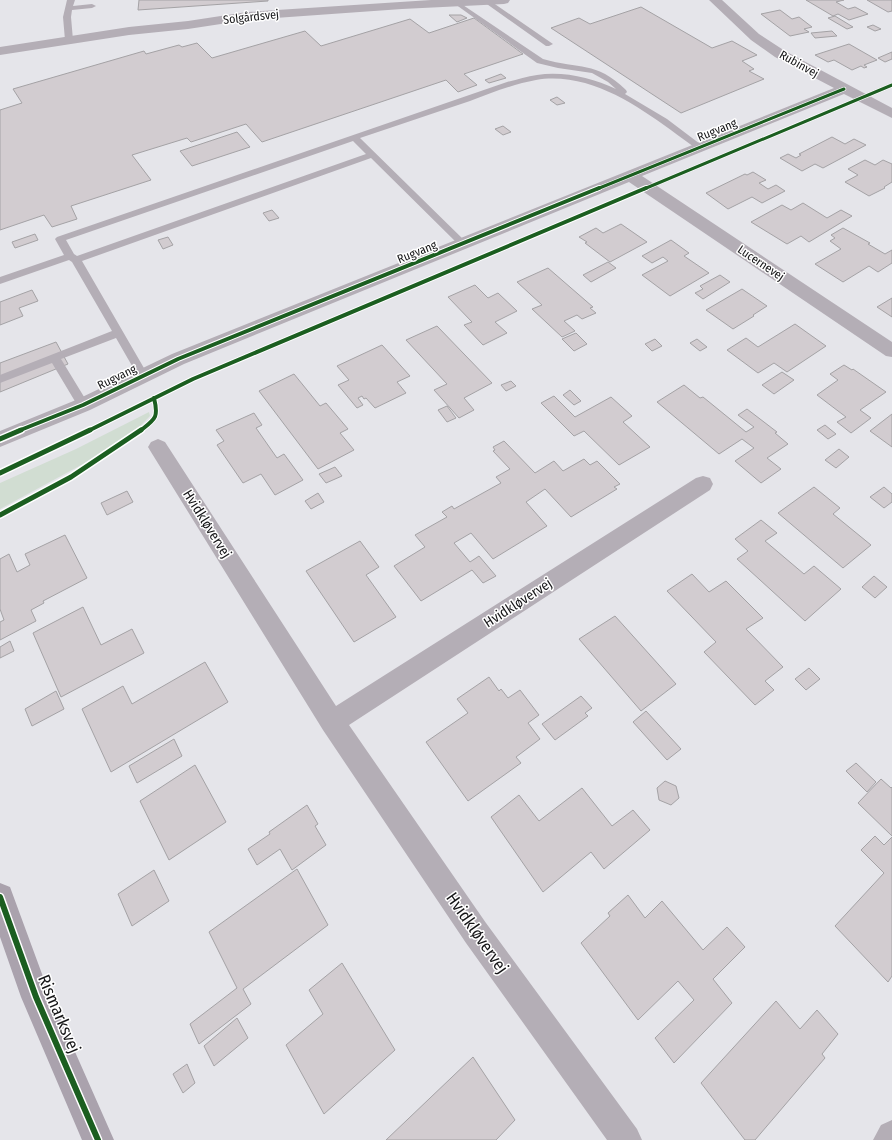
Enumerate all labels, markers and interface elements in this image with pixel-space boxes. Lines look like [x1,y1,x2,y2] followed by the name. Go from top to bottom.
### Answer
[222,7,280,27] street label: Solgårdsvej
[777,48,821,80] street label: Rubinvej
[695,116,739,144] street label: Rugvang
[395,238,439,266] street label: Rugvang
[735,242,787,284] street label: Lucernevej
[95,361,139,392] street label: Rugvang
[179,487,235,561] street label: Hvidkløvervej
[481,575,555,631] street label: Hvidkløvervej
[441,888,513,978] street label: Hvidkløvervej
[33,972,85,1056] street label: Rismarksvej

